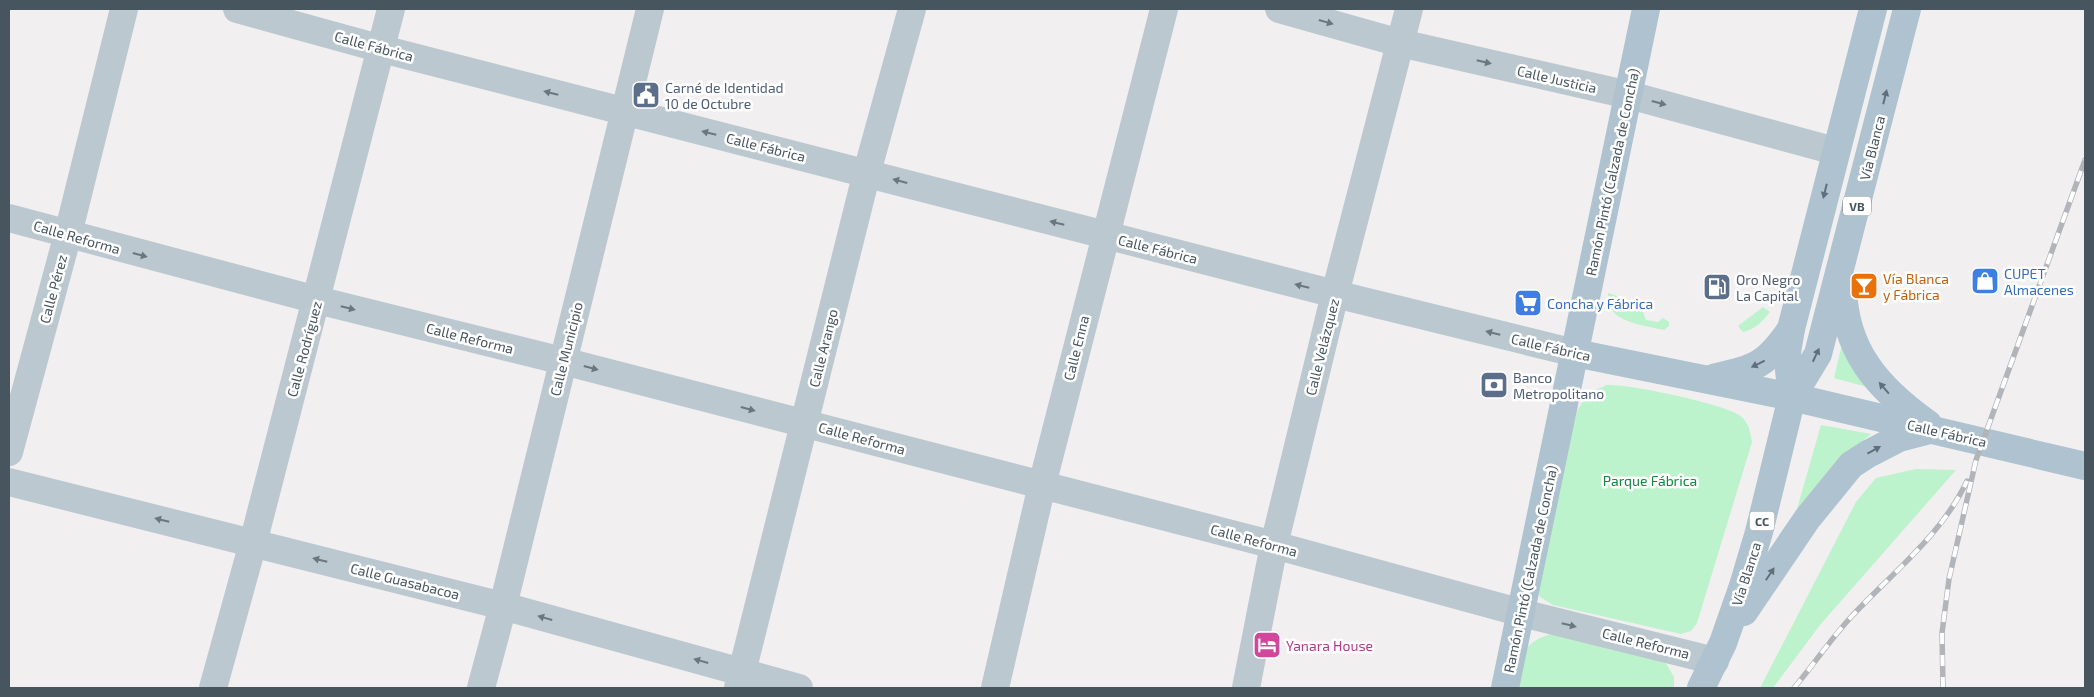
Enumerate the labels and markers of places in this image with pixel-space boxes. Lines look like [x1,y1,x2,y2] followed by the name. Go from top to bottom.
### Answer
[665,79,784,112] place label: Carné de Identidad 10 de Octubre
[631,80,661,110] public building icon: Carné de Identidad 10 de Octubre
[2004,265,2074,298] place label: CUPET Almacenes
[1970,266,2000,296] shop icon: CUPET Almacenes
[1883,270,1949,303] place label: Vía Blanca y Fábrica
[1736,271,1800,304] place label: Oro Negro La Capital
[1849,271,1879,301] bar icon: Vía Blanca y Fábrica
[1702,272,1732,302] fuel station icon: Oro Negro La Capital
[1513,288,1543,318] supermarket icon: Concha y Fábrica
[1547,295,1653,312] place label: Concha y Fábrica
[1513,369,1604,402] place label: Banco Metropolitano
[1479,370,1509,400] bank icon: Banco Metropolitano
[1252,630,1282,660] hotel icon: Yanara House
[1286,637,1373,654] place label: Yanara House

